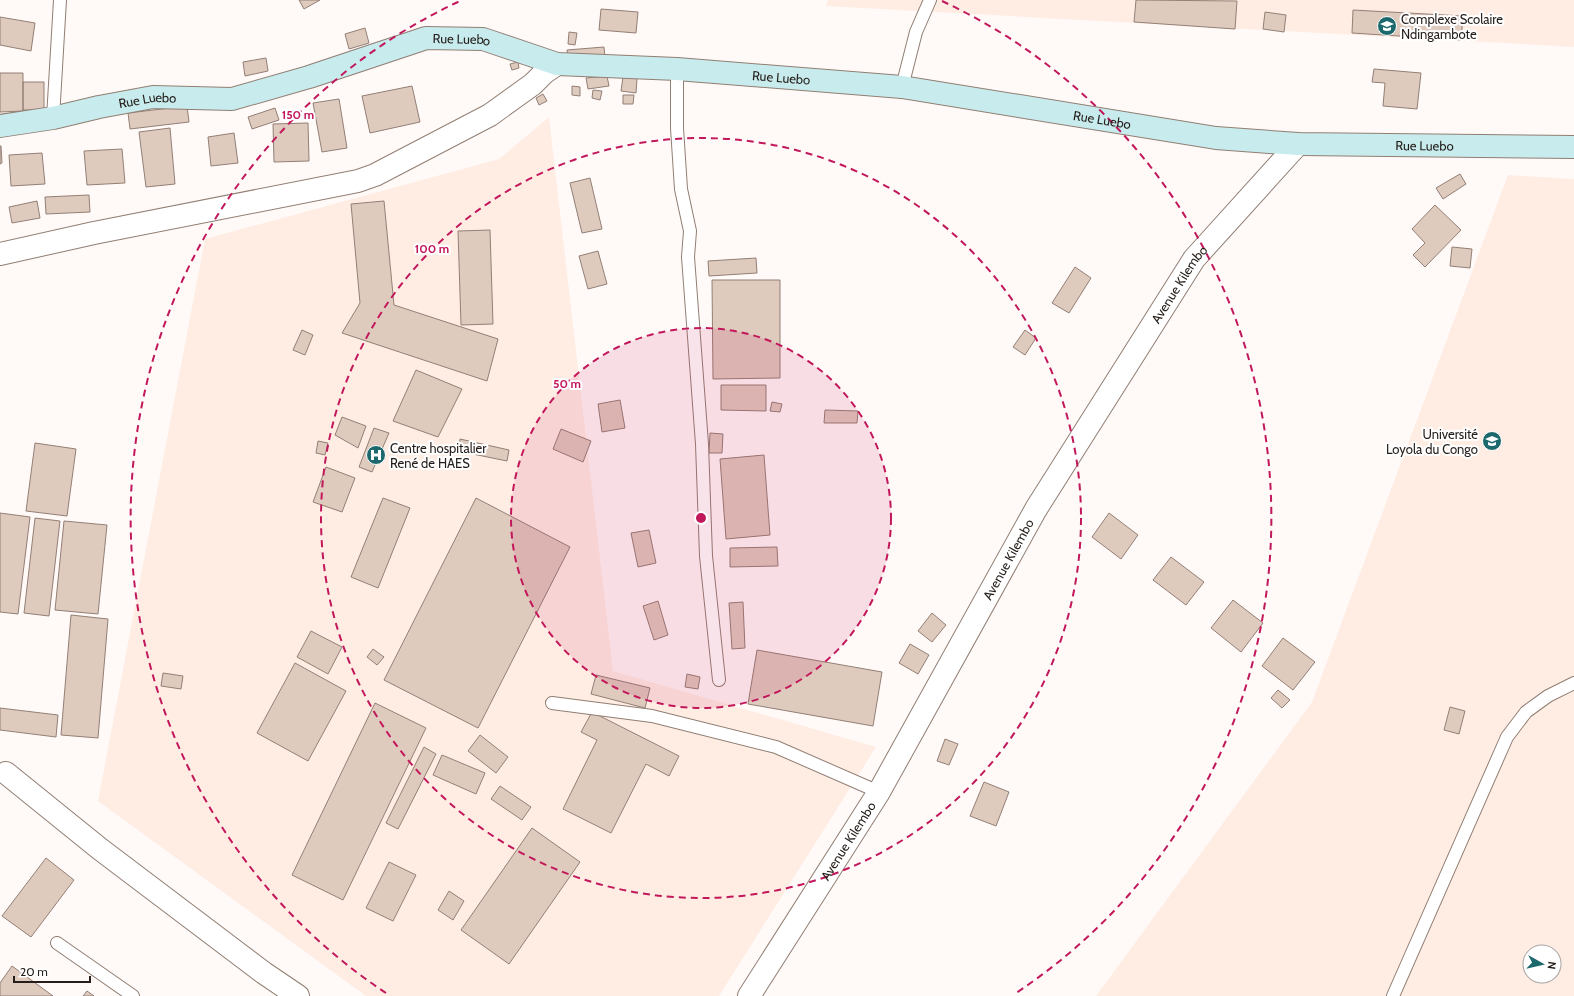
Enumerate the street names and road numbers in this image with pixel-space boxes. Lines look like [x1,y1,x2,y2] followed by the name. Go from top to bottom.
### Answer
[432,30,493,49] street label: Rue Luebo
[751,67,811,88] street label: Rue Luebo
[117,89,177,111] street label: Rue Luebo
[1072,107,1132,132] street label: Rue Luebo
[1395,137,1454,154] street label: Rue Luebo
[1148,242,1211,326] street label: Avenue Kilembo
[979,516,1037,603] street label: Avenue Kilembo
[817,799,879,883] street label: Avenue Kilembo

